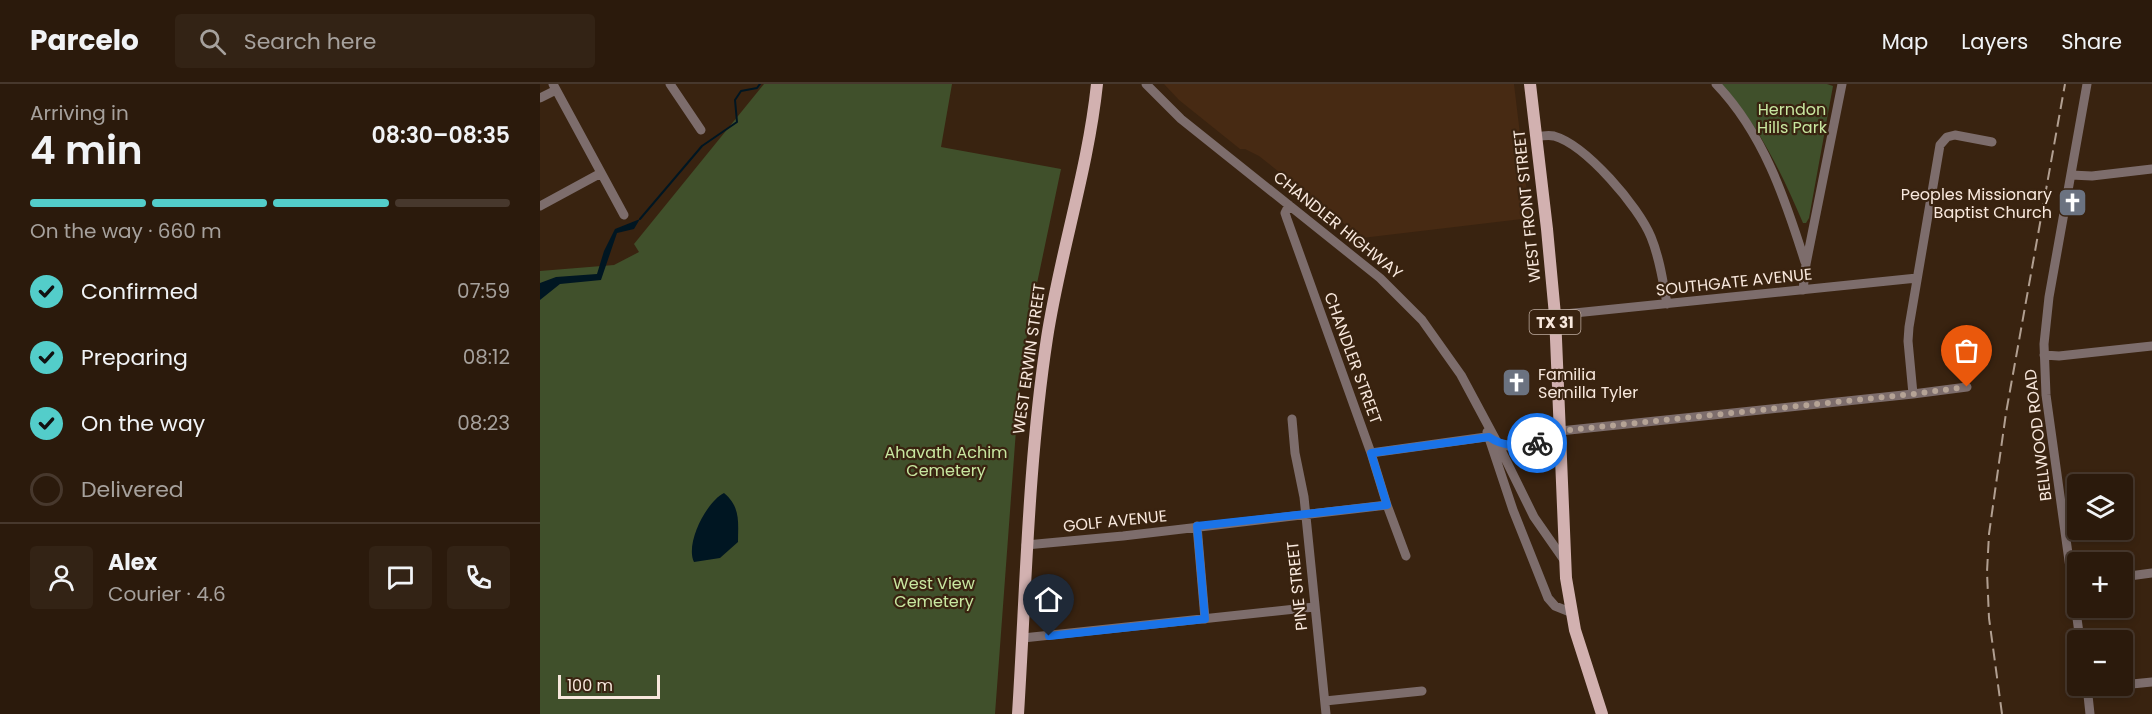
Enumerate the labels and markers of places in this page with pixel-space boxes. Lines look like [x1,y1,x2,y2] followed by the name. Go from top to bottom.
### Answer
[1901,183,2052,224] place label: Peoples Missionary Baptist Church
[2057,187,2089,219] church icon: Peoples Missionary Baptist Church
[1941,325,1992,387] pin
[1538,363,1638,404] place label: Familia Semilla Tyler
[1501,367,1533,399] church icon: Familia Semilla Tyler
[1023,574,1074,636] pin

